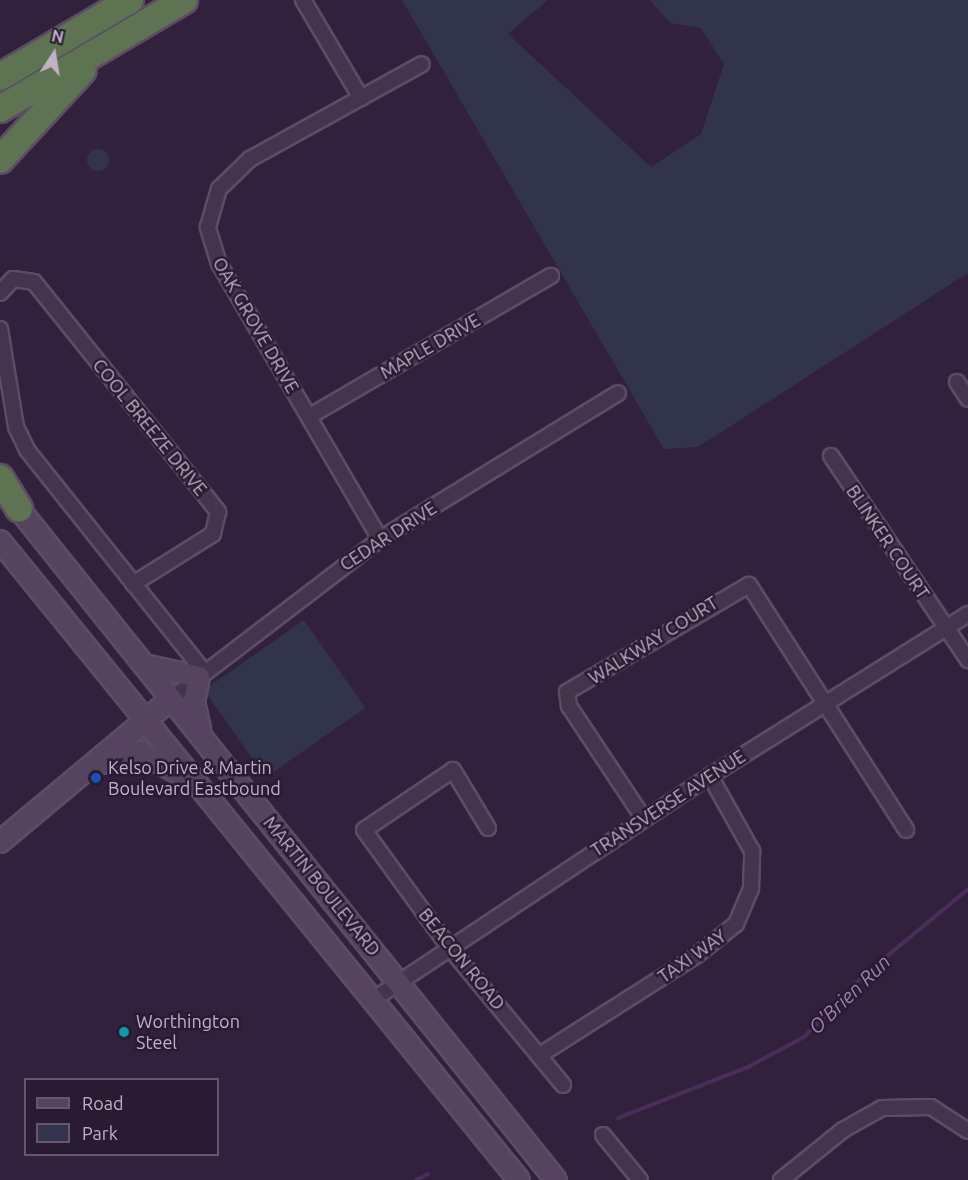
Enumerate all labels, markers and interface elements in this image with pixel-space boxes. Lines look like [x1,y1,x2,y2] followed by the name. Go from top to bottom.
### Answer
[24,24,84,84] north arrow
[50,26,65,46] text: N
[208,253,304,397] street label: OAK GROVE DRIVE
[376,309,484,383] street label: MAPLE DRIVE
[88,354,212,500] street label: COOL BREEZE DRIVE
[842,481,934,603] street label: BLINKER COURT
[336,497,440,575] street label: CEDAR DRIVE
[584,592,722,688] street label: WALKWAY COURT
[587,745,749,861] street label: TRANSVERSE AVENUE
[108,757,281,800] place label: Kelso Drive & Martin Boulevard Eastbound
[89,771,103,785] marker: Kelso Drive & Martin Boulevard Eastbound
[259,812,385,960] street label: MARTIN BOULEVARD
[414,904,510,1014] street label: BEACON ROAD
[654,925,730,987] street label: TAXI WAY
[803,949,895,1039] water label: O'Brien Run
[136,1011,240,1054] place label: Worthington Steel
[117,1025,131,1039] marker: Worthington Steel
[24,1078,219,1156] legend
[82,1093,124,1113] text: Road
[82,1123,118,1143] text: Park

